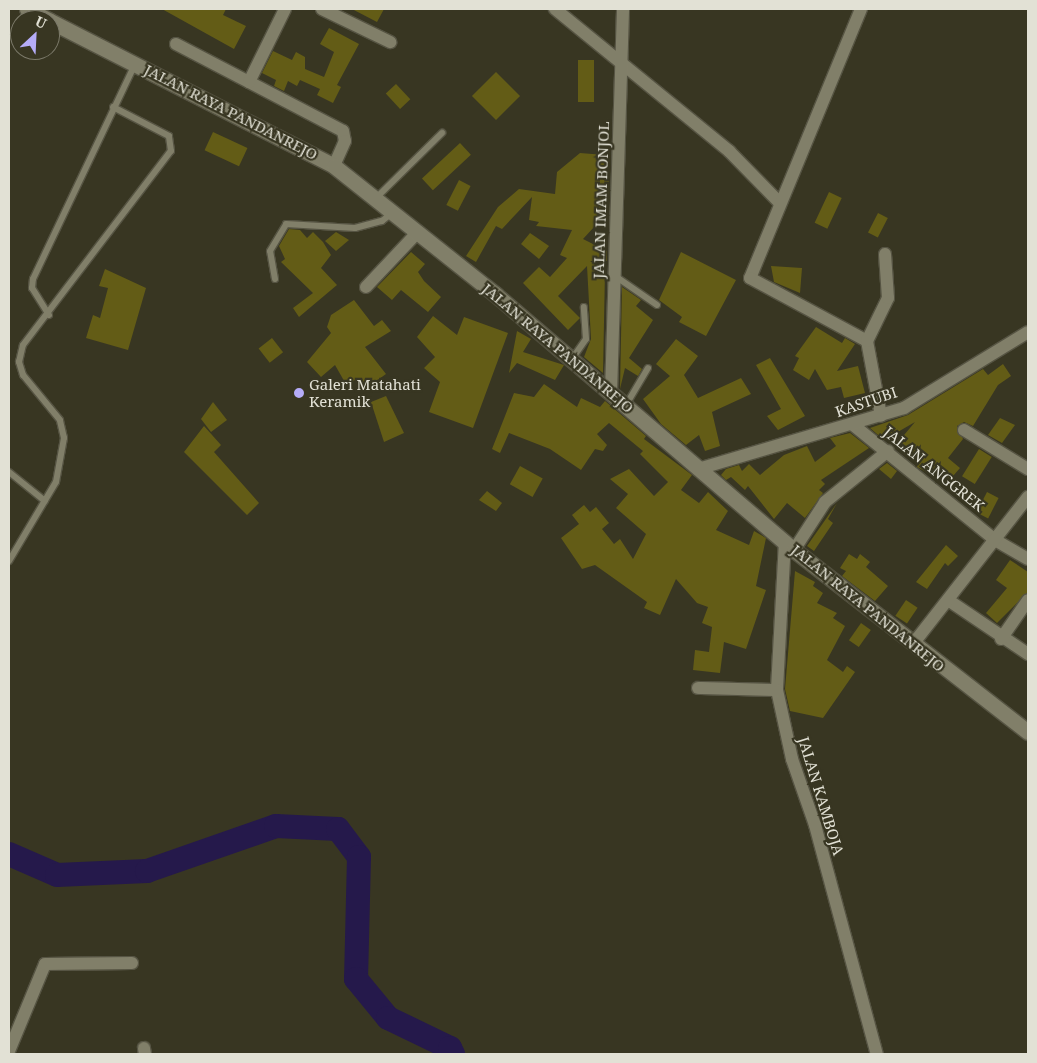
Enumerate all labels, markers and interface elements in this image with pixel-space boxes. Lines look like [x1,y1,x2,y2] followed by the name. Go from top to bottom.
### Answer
[10,10,60,60] north arrow
[32,11,50,33] text: U
[141,60,321,164] street label: JALAN RAYA PANDANREJO
[589,121,613,279] street label: JALAN IMAM BONJOL
[479,279,637,417] street label: JALAN RAYA PANDANREJO
[309,375,421,410] place label: Galeri Matahati Keramik
[833,383,899,421] street label: KASTUBI
[293,387,305,399] marker: Galeri Matahati Keramik
[880,423,988,515] street label: JALAN ANGGREK
[788,541,948,675] street label: JALAN RAYA PANDANREJO
[794,734,848,858] street label: JALAN KAMBOJA

